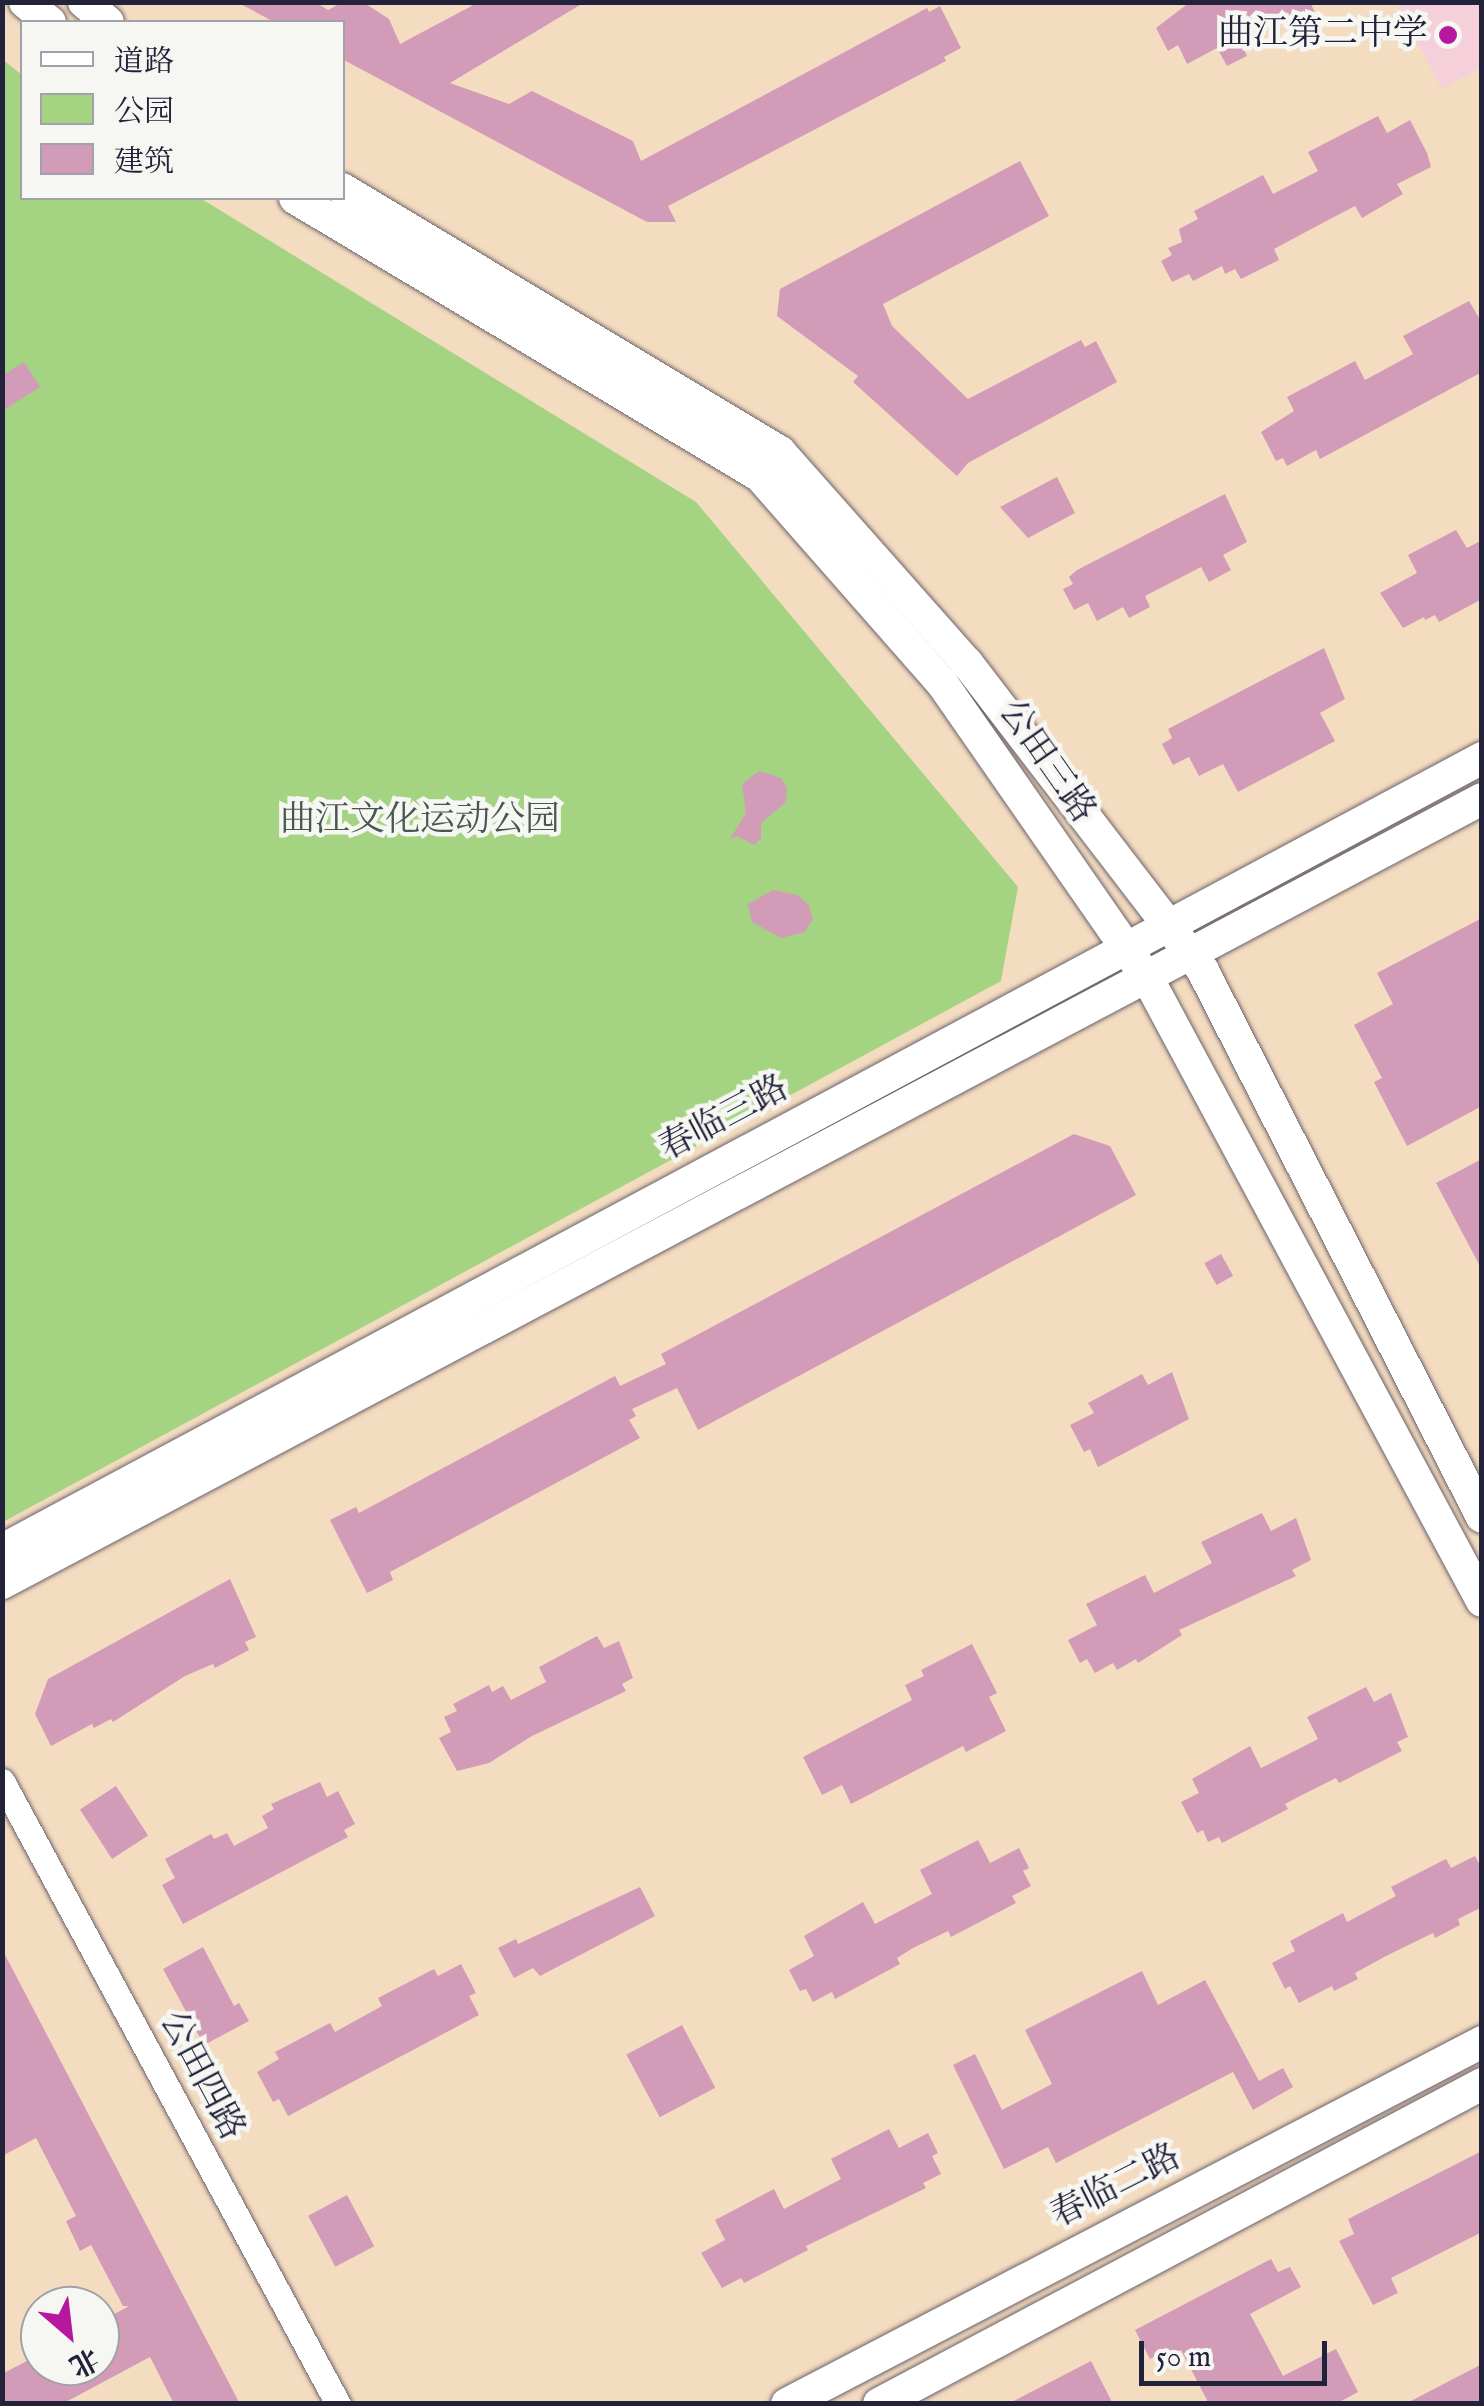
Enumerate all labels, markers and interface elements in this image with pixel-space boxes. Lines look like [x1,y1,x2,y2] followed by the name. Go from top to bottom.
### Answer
[1218,14,1428,56] place label: 曲江第二中学
[20,20,345,200] legend
[1437,24,1459,46] marker: 曲江第二中学
[114,44,174,82] text: 道路
[114,94,174,132] text: 公园
[114,144,174,182] text: 建筑
[989,693,1103,831] street label: 公田三路
[280,800,560,842] park label: 曲江文化运动公园
[652,1068,796,1170] street label: 春临三路
[150,2004,252,2148] street label: 公田四路
[1044,2137,1188,2237] street label: 春临二路
[20,2286,120,2386] north arrow
[1144,2321,1332,2383] scale bar
[63,2339,104,2383] text: 北
[1156,2339,1211,2377] text: 50 m

